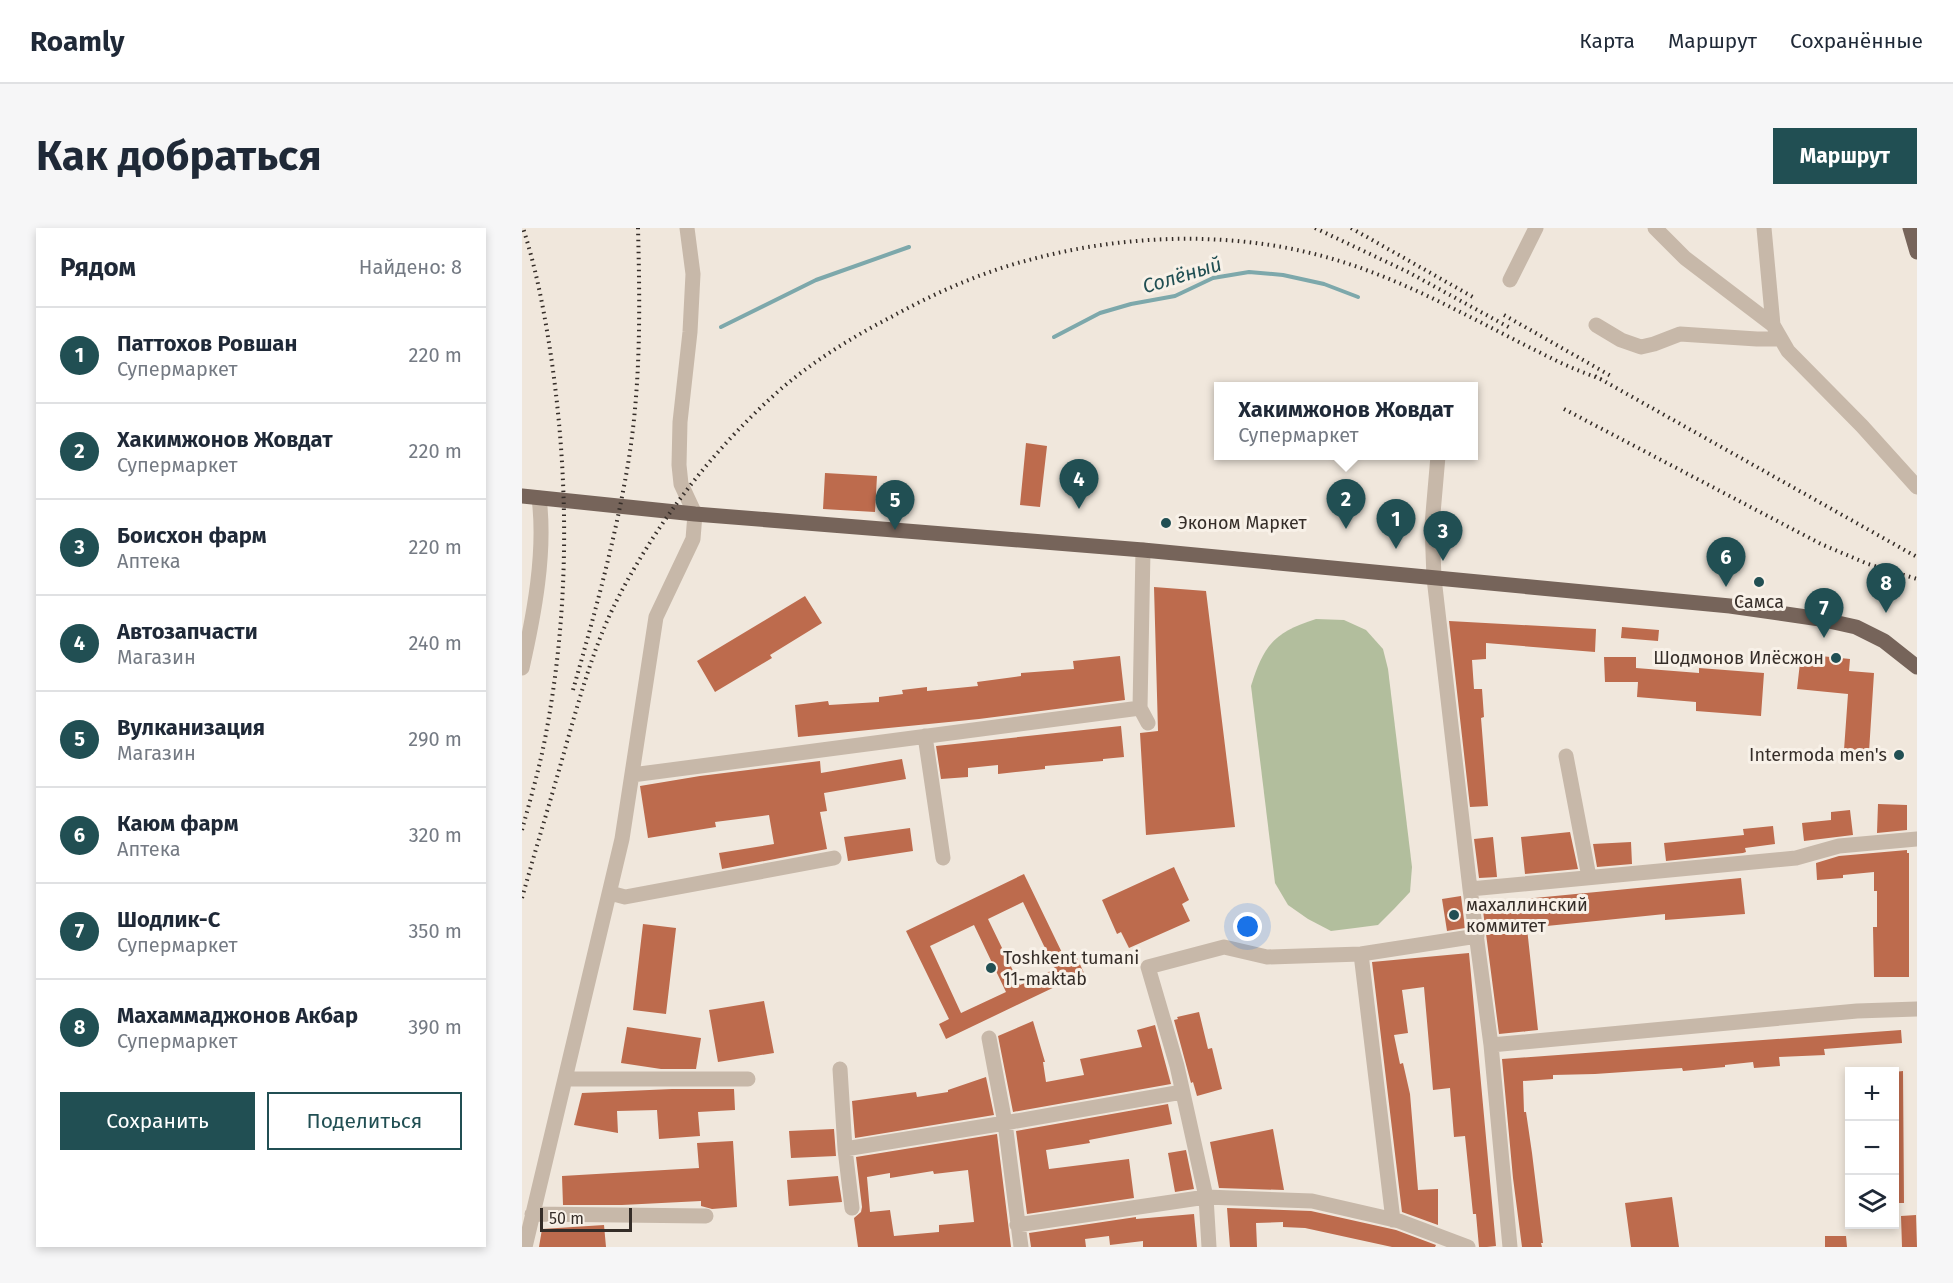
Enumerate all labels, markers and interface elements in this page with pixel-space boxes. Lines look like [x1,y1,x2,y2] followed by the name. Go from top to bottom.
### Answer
[30,25,124,58] text: Roamly
[1579,28,1635,54] text: Карта
[1668,28,1757,54] text: Маршрут
[1790,28,1923,54] text: Сохранённые
[1773,128,1917,184] button: Маршрут
[36,131,322,181] text: Как добраться
[60,252,136,283] text: Рядом
[1140,252,1224,298] water label: Солёный
[359,255,462,279] text: Найдено: 8
[117,330,297,357] text: Паттохов Ровшан
[75,343,84,367] text: 1
[409,343,462,367] text: 220 m
[117,357,237,381] text: Супермаркет
[1214,382,1478,460] popup
[1238,396,1454,423] text: Хакимжонов Жовдат
[1238,423,1359,447] text: Супермаркет
[117,426,333,453] text: Хакимжонов Жовдат
[74,439,85,463] text: 2
[409,439,462,463] text: 220 m
[117,453,237,477] text: Супермаркет
[1060,460,1098,509] pin: 4
[876,480,914,530] pin: 5
[1326,480,1366,529] pin: 2
[1376,500,1416,549] pin: 1
[1178,512,1307,534] place label: Эконом Маркет
[1424,512,1462,561] pin: 3
[1159,516,1173,530] marker: Эконом Маркет
[117,522,267,549] text: Боисхон фарм
[74,535,85,559] text: 3
[409,535,462,559] text: 220 m
[1706,538,1746,587] pin: 6
[117,549,181,573] text: Аптека
[1866,564,1906,613] pin: 8
[1752,575,1766,589] marker: Самса
[1804,588,1844,638] pin: 7
[1734,591,1784,613] place label: Самса
[117,618,258,645] text: Автозапчасти
[74,631,85,655] text: 4
[408,631,462,655] text: 240 m
[117,645,196,669] text: Магазин
[1653,647,1824,669] place label: Шодмонов Илёсжон
[1829,651,1843,665] marker: Шодмонов Илёсжон
[117,714,265,741] text: Вулканизация
[74,727,85,751] text: 5
[408,727,462,751] text: 290 m
[117,741,196,765] text: Магазин
[1749,744,1887,766] place label: Intermoda men's
[1892,748,1906,762] marker: Intermoda men's
[117,810,239,837] text: Каюм фарм
[74,823,85,847] text: 6
[409,823,462,847] text: 320 m
[117,837,181,861] text: Аптека
[1466,894,1588,937] place label: махаллинский коммитет
[117,906,220,933] text: Шодлик-С
[1447,908,1461,922] marker: махаллинский коммитет
[1233,912,1262,941] your location
[75,919,84,943] text: 7
[408,919,462,943] text: 350 m
[117,933,237,957] text: Супермаркет
[1003,947,1139,990] place label: Toshkent tumani 11-maktab
[984,961,998,975] marker: Toshkent tumani 11-maktab
[117,1002,358,1029] text: Махаммаджонов Акбар
[74,1015,85,1039] text: 8
[408,1015,462,1039] text: 390 m
[117,1029,237,1053] text: Супермаркет
[1845,1067,1899,1229] map controls
[1845,1067,1899,1121] button: +
[60,1092,255,1150] button: Сохранить
[267,1092,462,1150] button: Поделиться
[1845,1121,1899,1175] button: −
[1845,1175,1899,1229] button: layers
[540,1205,632,1232] scale bar
[549,1209,584,1228] text: 50 m

